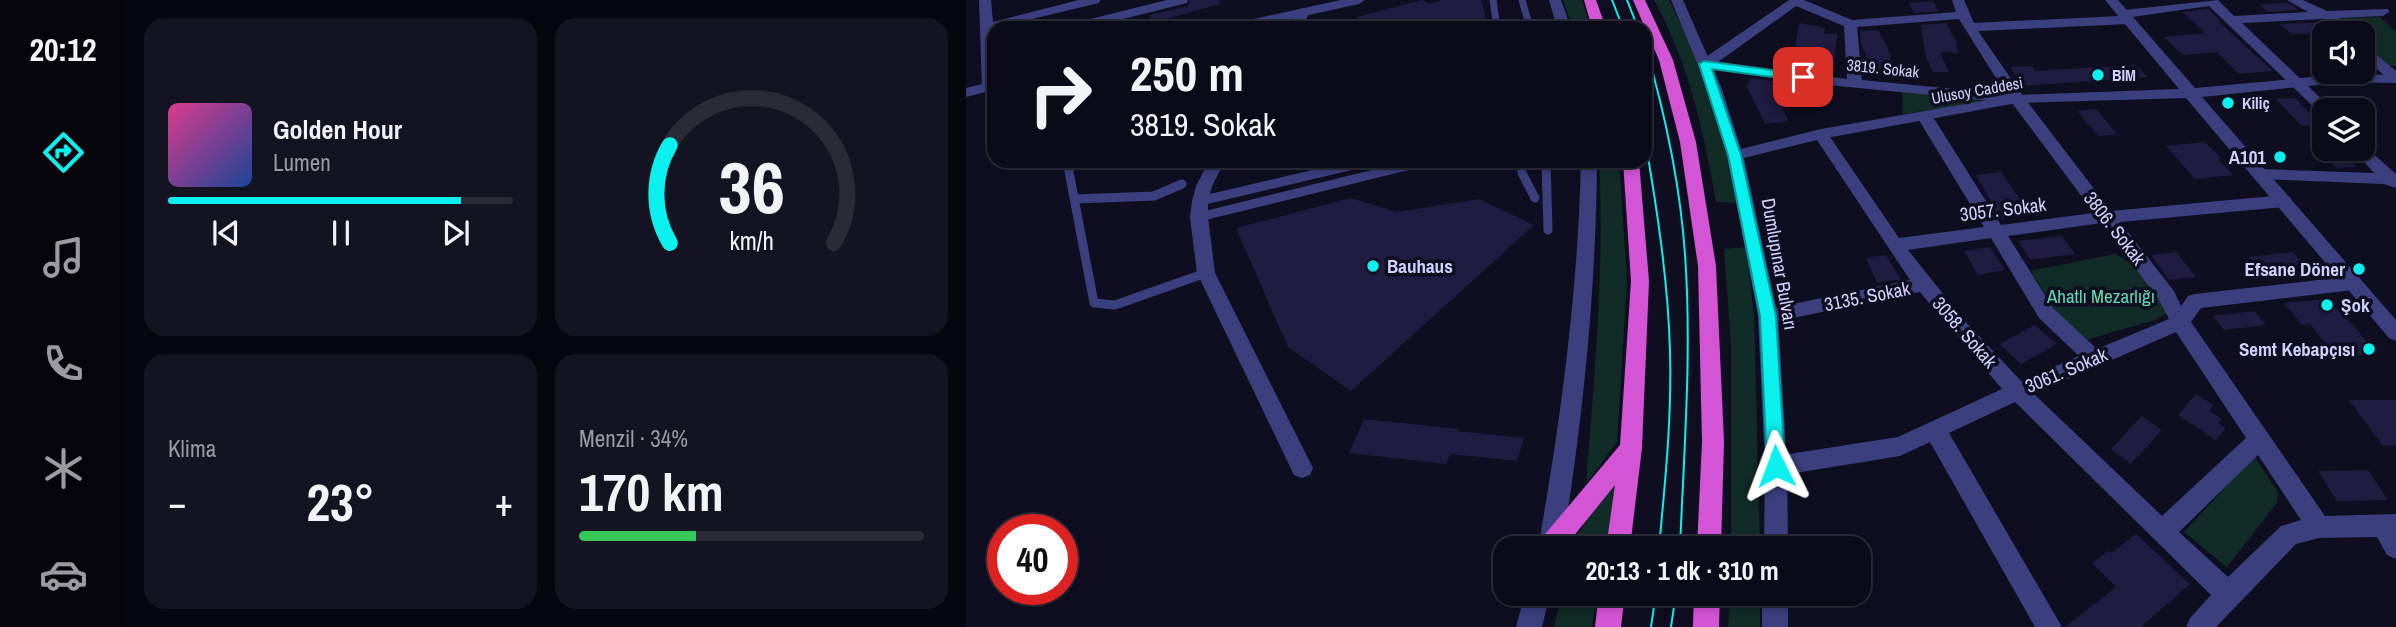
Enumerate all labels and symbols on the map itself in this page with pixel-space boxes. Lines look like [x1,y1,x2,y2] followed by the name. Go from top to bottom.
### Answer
[1773,47,1833,107] pin
[1846,53,1921,83] street label: 3819. Sokak
[2112,64,2136,86] place label: BİM
[2090,67,2106,83] marker: BİM
[1929,71,2025,109] street label: Ulusoy Caddesi
[2242,92,2270,114] place label: Kiliç
[2220,95,2236,111] marker: Kiliç
[2229,144,2266,170] place label: A101
[2272,149,2288,165] marker: A101
[2078,186,2152,270] street label: 3806. Sokak
[1958,191,2048,227] street label: 3057. Sokak
[1756,196,1804,332] street label: Dumlupınar Bulvarı
[1387,253,1453,279] place label: Bauhaus
[2245,256,2345,282] place label: Efsane Döner
[1365,258,1381,274] marker: Bauhaus
[2351,261,2367,277] marker: Efsane Döner
[1822,275,1912,317] street label: 3135. Sokak
[2046,283,2155,309] park label: Ahatlı Mezarlığı
[1927,291,2003,373] street label: 3058. Sokak
[2341,292,2370,318] place label: Şok
[2319,297,2335,313] marker: Şok
[2239,336,2355,362] place label: Semt Kebapçısı
[2021,341,2111,399] street label: 3061. Sokak
[2361,341,2377,357] marker: Semt Kebapçısı
[1739,429,1813,503] position arrow
[987,514,1078,605] speed limit sign: 40

